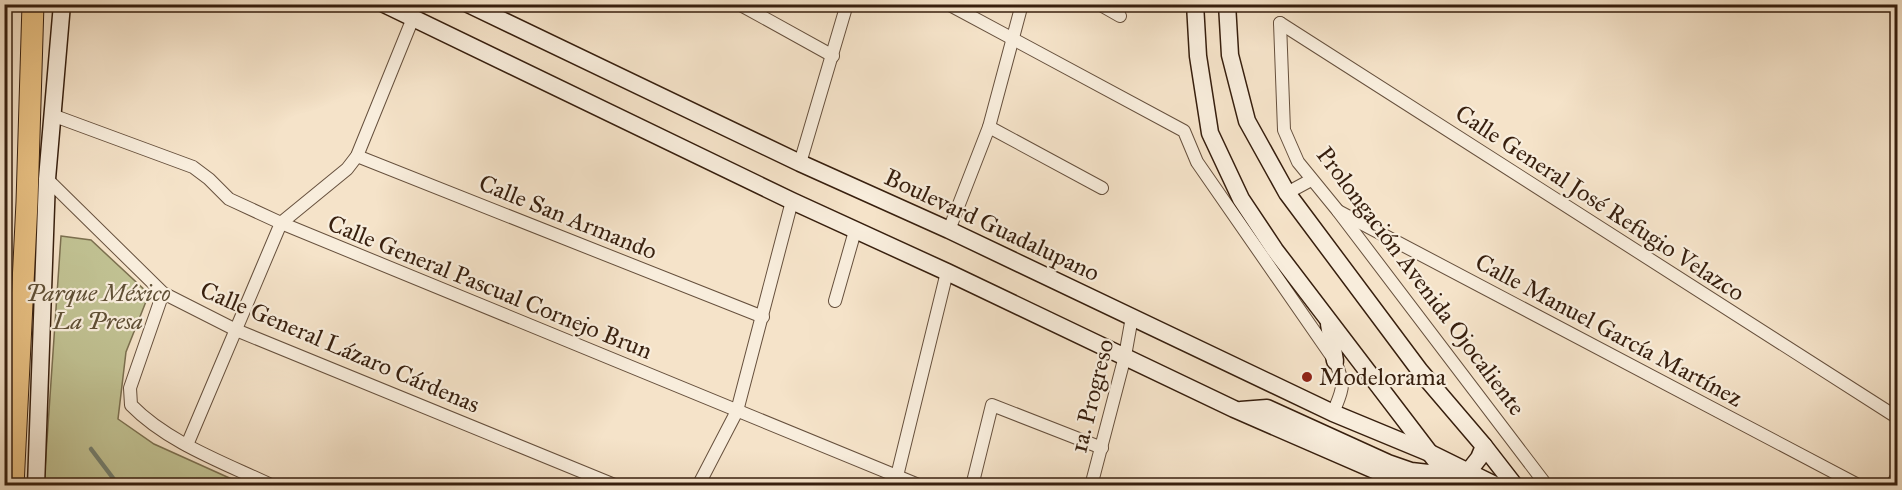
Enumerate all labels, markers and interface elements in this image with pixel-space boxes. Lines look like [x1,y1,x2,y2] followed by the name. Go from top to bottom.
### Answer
[1450,98,1750,308] street label: Calle General José Refugio Velazco
[1310,141,1532,421] street label: Prolongación Avenida Ojocaliente
[880,162,1104,288] street label: Boulevard Guadalupano
[475,168,661,266] street label: Calle San Armando
[323,208,657,366] street label: Calle General Pascual Cornejo Brun
[1470,247,1748,413] street label: Calle Manuel García Martínez
[196,274,484,420] street label: Calle General Lázaro Cárdenas
[25,278,171,336] park label: Parque México La Presa
[1063,336,1121,456] street label: 1a. Progreso
[1319,362,1447,392] place label: Modelorama
[1300,370,1314,384] marker: Modelorama

